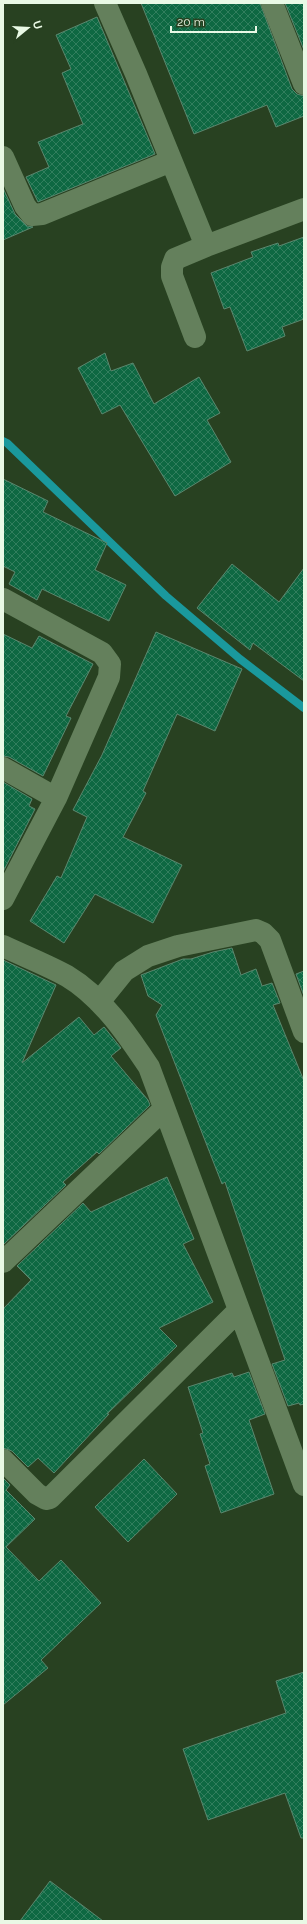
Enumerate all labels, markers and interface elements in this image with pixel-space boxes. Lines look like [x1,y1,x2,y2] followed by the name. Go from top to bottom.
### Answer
[8,8,48,48] north arrow
[171,8,256,34] scale bar
[177,15,205,29] text: 20 m
[30,19,44,31] text: U

